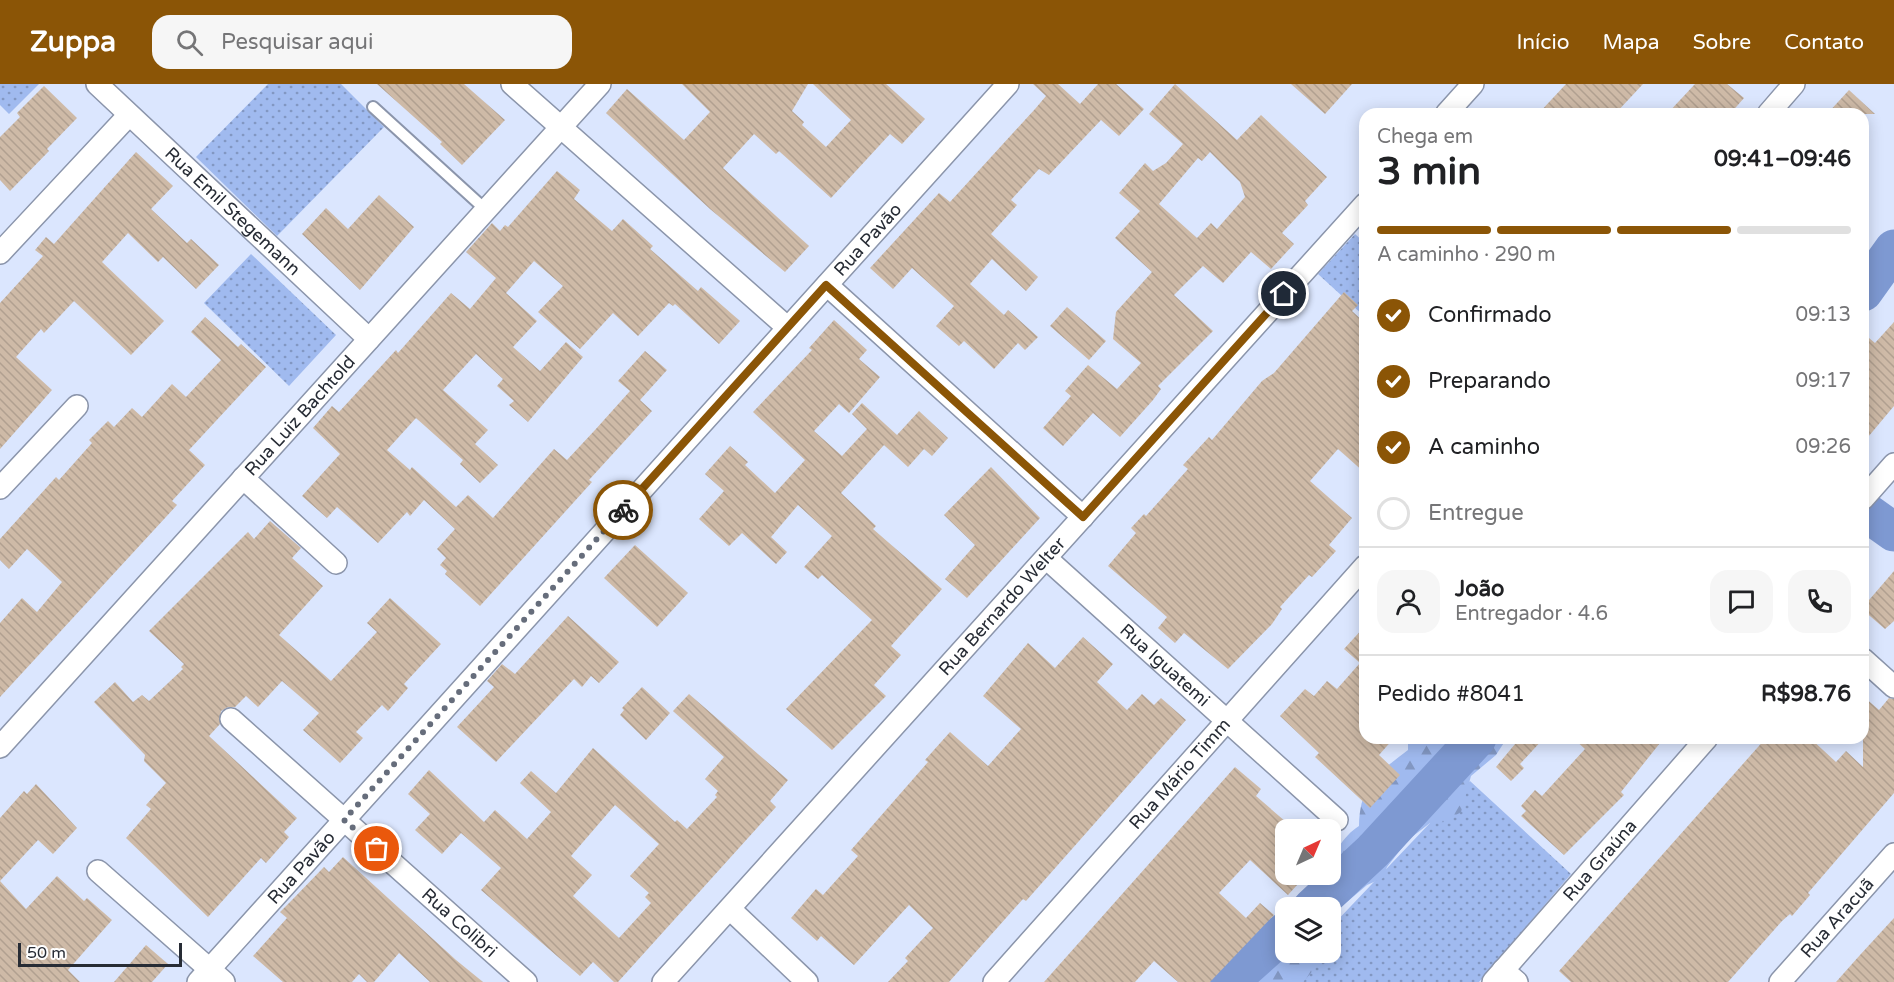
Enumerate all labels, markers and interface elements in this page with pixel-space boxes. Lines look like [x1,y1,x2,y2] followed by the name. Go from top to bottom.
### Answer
[152,15,572,69] search box
[30,25,116,59] text: Zuppa
[173,26,206,59] icon: search
[221,29,373,55] text: Pesquisar aqui
[1517,30,1569,55] text: Início
[1602,30,1660,55] text: Mapa
[1693,30,1751,55] text: Sobre
[1784,30,1864,55] text: Contato
[1377,125,1473,149] text: Chega em
[160,142,305,280] street label: Rua Emil Stegemann
[1714,146,1851,172] text: 09:41–09:46
[1377,148,1481,195] text: 3 min
[829,198,906,281] street label: Rua Pavão
[1377,243,1556,267] text: A caminho · 290 m
[1258,268,1309,319] pin
[1267,277,1300,310] icon: home
[1377,299,1410,332] icon: check
[1428,302,1552,328] text: Confirmado
[1796,303,1851,327] text: 09:13
[240,351,360,480] street label: Rua Luiz Bachtold
[1377,365,1410,398] icon: check
[1428,368,1551,394] text: Preparando
[1796,369,1851,393] text: 09:17
[1377,431,1410,464] icon: check
[1428,434,1540,460] text: A caminho
[1796,435,1851,459] text: 09:26
[593,480,653,540] courier
[607,494,640,527] icon: bike
[1428,500,1524,526] text: Entregue
[934,533,1070,680] street label: Rua Bernardo Welter
[1377,570,1440,633] button: person
[1710,570,1773,633] button: chat
[1788,570,1851,633] button: phone
[1455,576,1504,602] text: João
[1455,602,1608,626] text: Entregador · 4.6
[1115,619,1215,711] street label: Rua Iguatemi
[1377,681,1525,707] text: Pedido #8041
[1761,681,1851,707] text: R$98.76
[1124,714,1235,834] street label: Rua Mário Timm
[1558,815,1641,906] street label: Rua Graúna
[1275,819,1341,885] north arrow
[1275,819,1341,963] map controls
[351,823,402,874] pin
[263,827,340,909] street label: Rua Pavão
[360,832,393,865] icon: bag
[1796,873,1879,962] street label: Rua Aracuã
[417,883,502,962] street label: Rua Colibri
[1275,897,1341,963] button: layers
[18,940,182,968] scale bar
[27,943,66,963] text: 50 m

